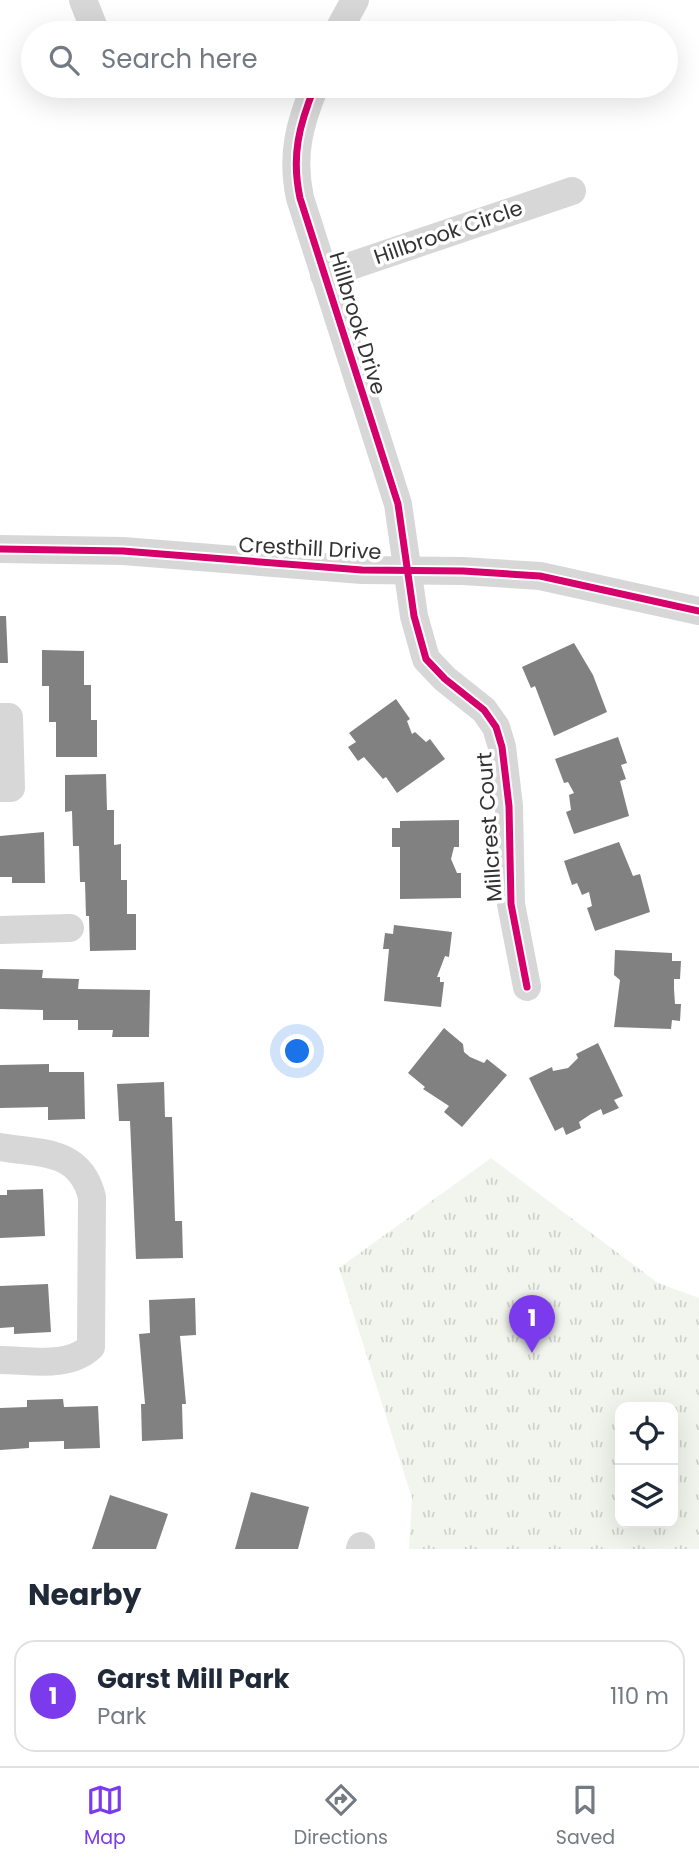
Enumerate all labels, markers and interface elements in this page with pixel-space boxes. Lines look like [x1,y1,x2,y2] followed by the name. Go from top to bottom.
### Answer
[21,21,678,98] search box
[45,41,83,79] icon: search
[101,41,258,77] text: Search here
[370,193,526,271] street label: Hillbrook Circle
[322,248,394,398] street label: Hillbrook Drive
[238,530,382,566] street label: Cresthill Drive
[469,751,509,903] street label: Millcrest Court
[280,1034,314,1068] your location
[509,1295,555,1353] pin: 1
[615,1402,678,1528] map controls
[615,1402,678,1465] button: locate
[615,1465,678,1528] button: layers
[28,1573,142,1616] text: Nearby
[97,1661,290,1697] text: Garst Mill Park
[49,1680,57,1712] text: 1
[610,1680,669,1712] text: 110 m
[97,1700,146,1732] text: Park
[84,1781,126,1852] tab: Map
[294,1781,388,1852] tab: Directions
[556,1781,615,1852] tab: Saved

